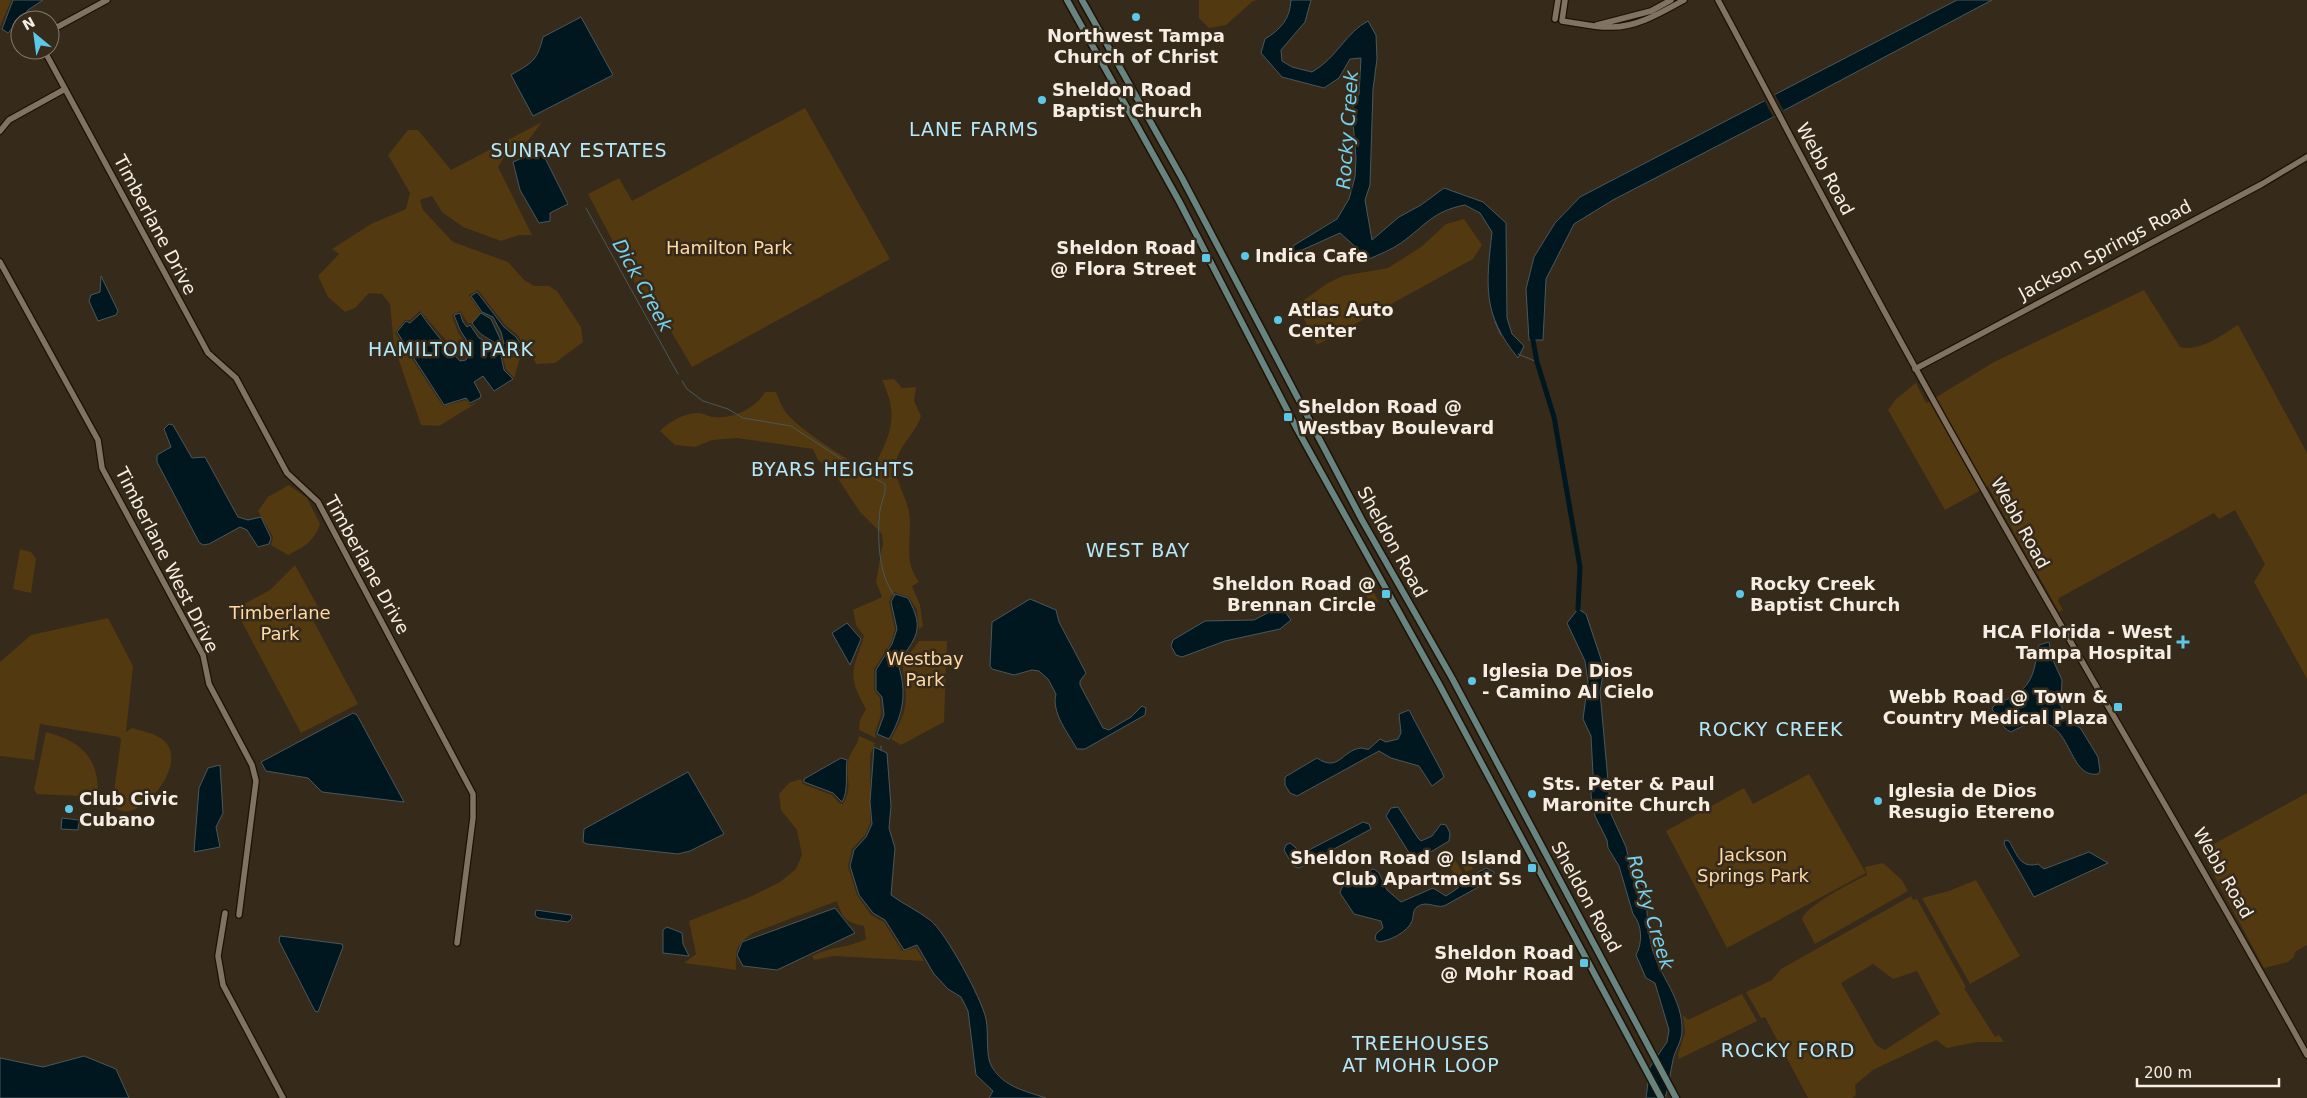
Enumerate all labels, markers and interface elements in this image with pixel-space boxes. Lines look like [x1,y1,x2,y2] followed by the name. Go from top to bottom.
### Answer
[10,10,60,60] north arrow
[1130,11,1142,23] marker: Northwest Tampa Church of Christ
[20,14,38,33] text: N
[1047,25,1225,67] place label: Northwest Tampa Church of Christ
[1332,69,1362,190] water label: Rocky Creek
[1052,79,1202,121] place label: Sheldon Road Baptist Church
[1036,94,1048,106] marker: Sheldon Road Baptist Church
[909,118,1039,140] district label: LANE FARMS
[1792,119,1859,219] street label: Webb Road
[490,139,668,161] district label: SUNRAY ESTATES
[109,150,201,298] street label: Timberlane Drive
[2014,195,2195,304] street label: Jackson Springs Road
[608,235,678,336] water label: Dick Creek
[666,237,793,258] park label: Hamilton Park
[1050,237,1196,279] place label: Sheldon Road @ Flora Street
[1255,245,1368,266] place label: Indica Cafe
[1239,250,1251,262] marker: Indica Cafe
[1200,252,1212,264] marker: Sheldon Road @ Flora Street
[1288,299,1394,341] place label: Atlas Auto Center
[1272,314,1284,326] marker: Atlas Auto Center
[368,338,534,360] district label: HAMILTON PARK
[1298,396,1494,438] place label: Sheldon Road @ Westbay Boulevard
[1282,411,1294,423] marker: Sheldon Road @ Westbay Boulevard
[751,458,915,480] district label: BYARS HEIGHTS
[111,463,223,656] street label: Timberlane West Drive
[1987,473,2054,572] street label: Webb Road
[1353,483,1432,601] street label: Sheldon Road
[320,491,414,638] street label: Timberlane Drive
[1086,539,1190,561] district label: WEST BAY
[1212,573,1376,615] place label: Sheldon Road @ Brennan Circle
[1750,573,1900,615] place label: Rocky Creek Baptist Church
[1380,588,1392,600] marker: Sheldon Road @ Brennan Circle
[1734,588,1746,600] marker: Rocky Creek Baptist Church
[228,602,331,644] park label: Timberlane Park
[1982,621,2172,663] place label: HCA Florida - West Tampa Hospital
[2176,635,2190,649] marker: HCA Florida - West Tampa Hospital
[886,648,964,690] park label: Westbay Park
[1482,660,1654,702] place label: Iglesia De Dios - Camino Al Cielo
[1466,675,1478,687] marker: Iglesia De Dios - Camino Al Cielo
[1883,686,2108,728] place label: Webb Road @ Town & Country Medical Plaza
[2112,701,2124,713] marker: Webb Road @ Town & Country Medical Plaza
[1699,718,1843,740] district label: ROCKY CREEK
[1542,773,1715,815] place label: Sts. Peter & Paul Maronite Church
[1888,780,2055,822] place label: Iglesia de Dios Resugio Etereno
[79,788,178,830] place label: Club Civic Cubano
[1526,788,1538,800] marker: Sts. Peter & Paul Maronite Church
[1872,795,1884,807] marker: Iglesia de Dios Resugio Etereno
[63,803,75,815] marker: Club Civic Cubano
[2189,824,2258,922] street label: Webb Road
[1547,838,1626,956] street label: Sheldon Road
[1697,844,1810,886] park label: Jackson Springs Park
[1290,847,1522,889] place label: Sheldon Road @ Island Club Apartment Ss
[1623,852,1679,973] water label: Rocky Creek
[1526,862,1538,874] marker: Sheldon Road @ Island Club Apartment Ss
[1434,942,1574,984] place label: Sheldon Road @ Mohr Road
[1578,957,1590,969] marker: Sheldon Road @ Mohr Road
[1342,1032,1500,1076] district label: TREEHOUSES AT MOHR LOOP
[1721,1039,1855,1061] district label: ROCKY FORD
[2137,1056,2280,1088] scale bar
[2144,1064,2192,1082] text: 200 m

